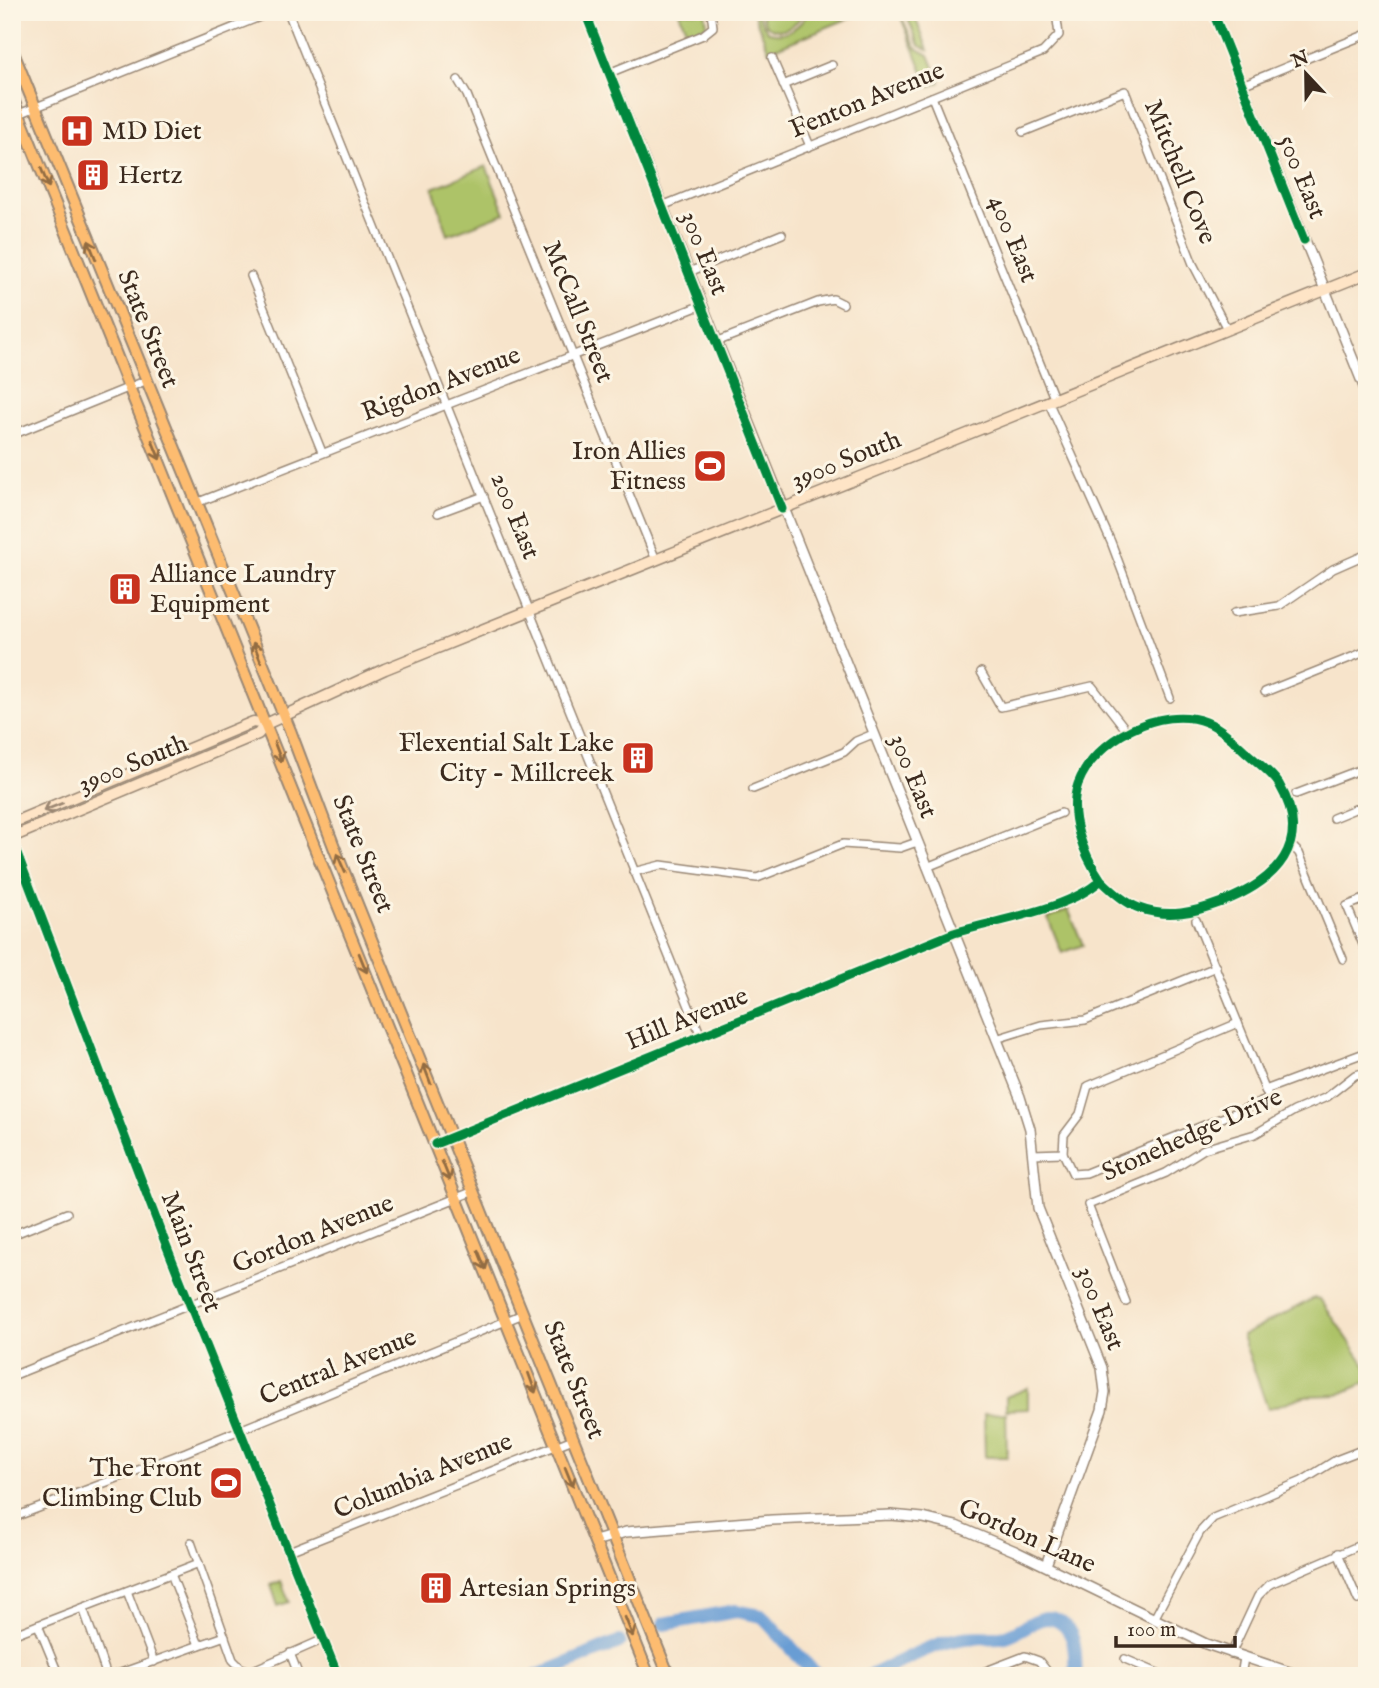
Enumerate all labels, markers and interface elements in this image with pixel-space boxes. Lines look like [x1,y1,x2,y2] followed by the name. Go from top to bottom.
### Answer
[1270,38,1340,108] north arrow
[1287,46,1313,75] text: N
[785,54,949,146] street label: Fenton Avenue
[1136,95,1224,249] street label: Mitchell Cove
[58,112,96,150] hospital icon: MD Diet
[102,115,202,148] place label: MD Diet
[1270,130,1334,224] street label: 500 East
[74,156,112,194] building icon: Hertz
[118,159,182,192] place label: Hertz
[39,166,52,188] one-way arrow
[981,191,1045,288] street label: 400 East
[672,206,736,300] street label: 300 East
[535,236,621,388] street label: McCall Street
[84,239,97,261] one-way arrow
[109,265,187,393] street label: State Street
[357,339,525,429] street label: Rigdon Avenue
[786,423,906,497] street label: 3900 South
[572,435,686,498] place label: Iron Allies Fitness
[150,439,163,461] one-way arrow
[691,447,729,485] sports icon: Iron Allies Fitness
[483,468,547,564] street label: 200 East
[149,558,336,621] place label: Alliance Laundry Equipment
[106,570,144,608] building icon: Alliance Laundry Equipment
[249,641,262,663] one-way arrow
[73,727,193,801] street label: 3900 South
[399,727,615,790] place label: Flexential Salt Lake City - Millcreek
[881,729,945,823] street label: 300 East
[619,739,657,777] building icon: Flexential Salt Lake City - Millcreek
[272,741,285,763] one-way arrow
[324,790,402,918] street label: State Street
[43,801,64,814] one-way arrow
[334,853,347,874] one-way arrow
[357,952,370,973] one-way arrow
[621,980,753,1058] street label: Hill Avenue
[419,1063,432,1085] one-way arrow
[1097,1081,1287,1189] street label: Stonehedge Drive
[440,1160,453,1181] one-way arrow
[153,1187,229,1317] street label: Main Street
[228,1187,398,1281] street label: Gordon Avenue
[476,1248,489,1270] one-way arrow
[1068,1261,1132,1355] street label: 300 East
[535,1316,613,1444] street label: State Street
[255,1321,421,1413] street label: Central Avenue
[526,1371,539,1393] one-way arrow
[329,1425,517,1527] street label: Columbia Avenue
[42,1452,202,1515] place label: The Front Climbing Club
[207,1464,245,1502] sports icon: The Front Climbing Club
[563,1466,576,1487] one-way arrow
[953,1491,1101,1581] street label: Gordon Lane
[417,1569,455,1607] building icon: Artesian Springs
[459,1572,636,1605] place label: Artesian Springs
[1116,1604,1236,1648] scale bar
[624,1616,637,1637] one-way arrow
[1127,1617,1176,1644] text: 100 m

